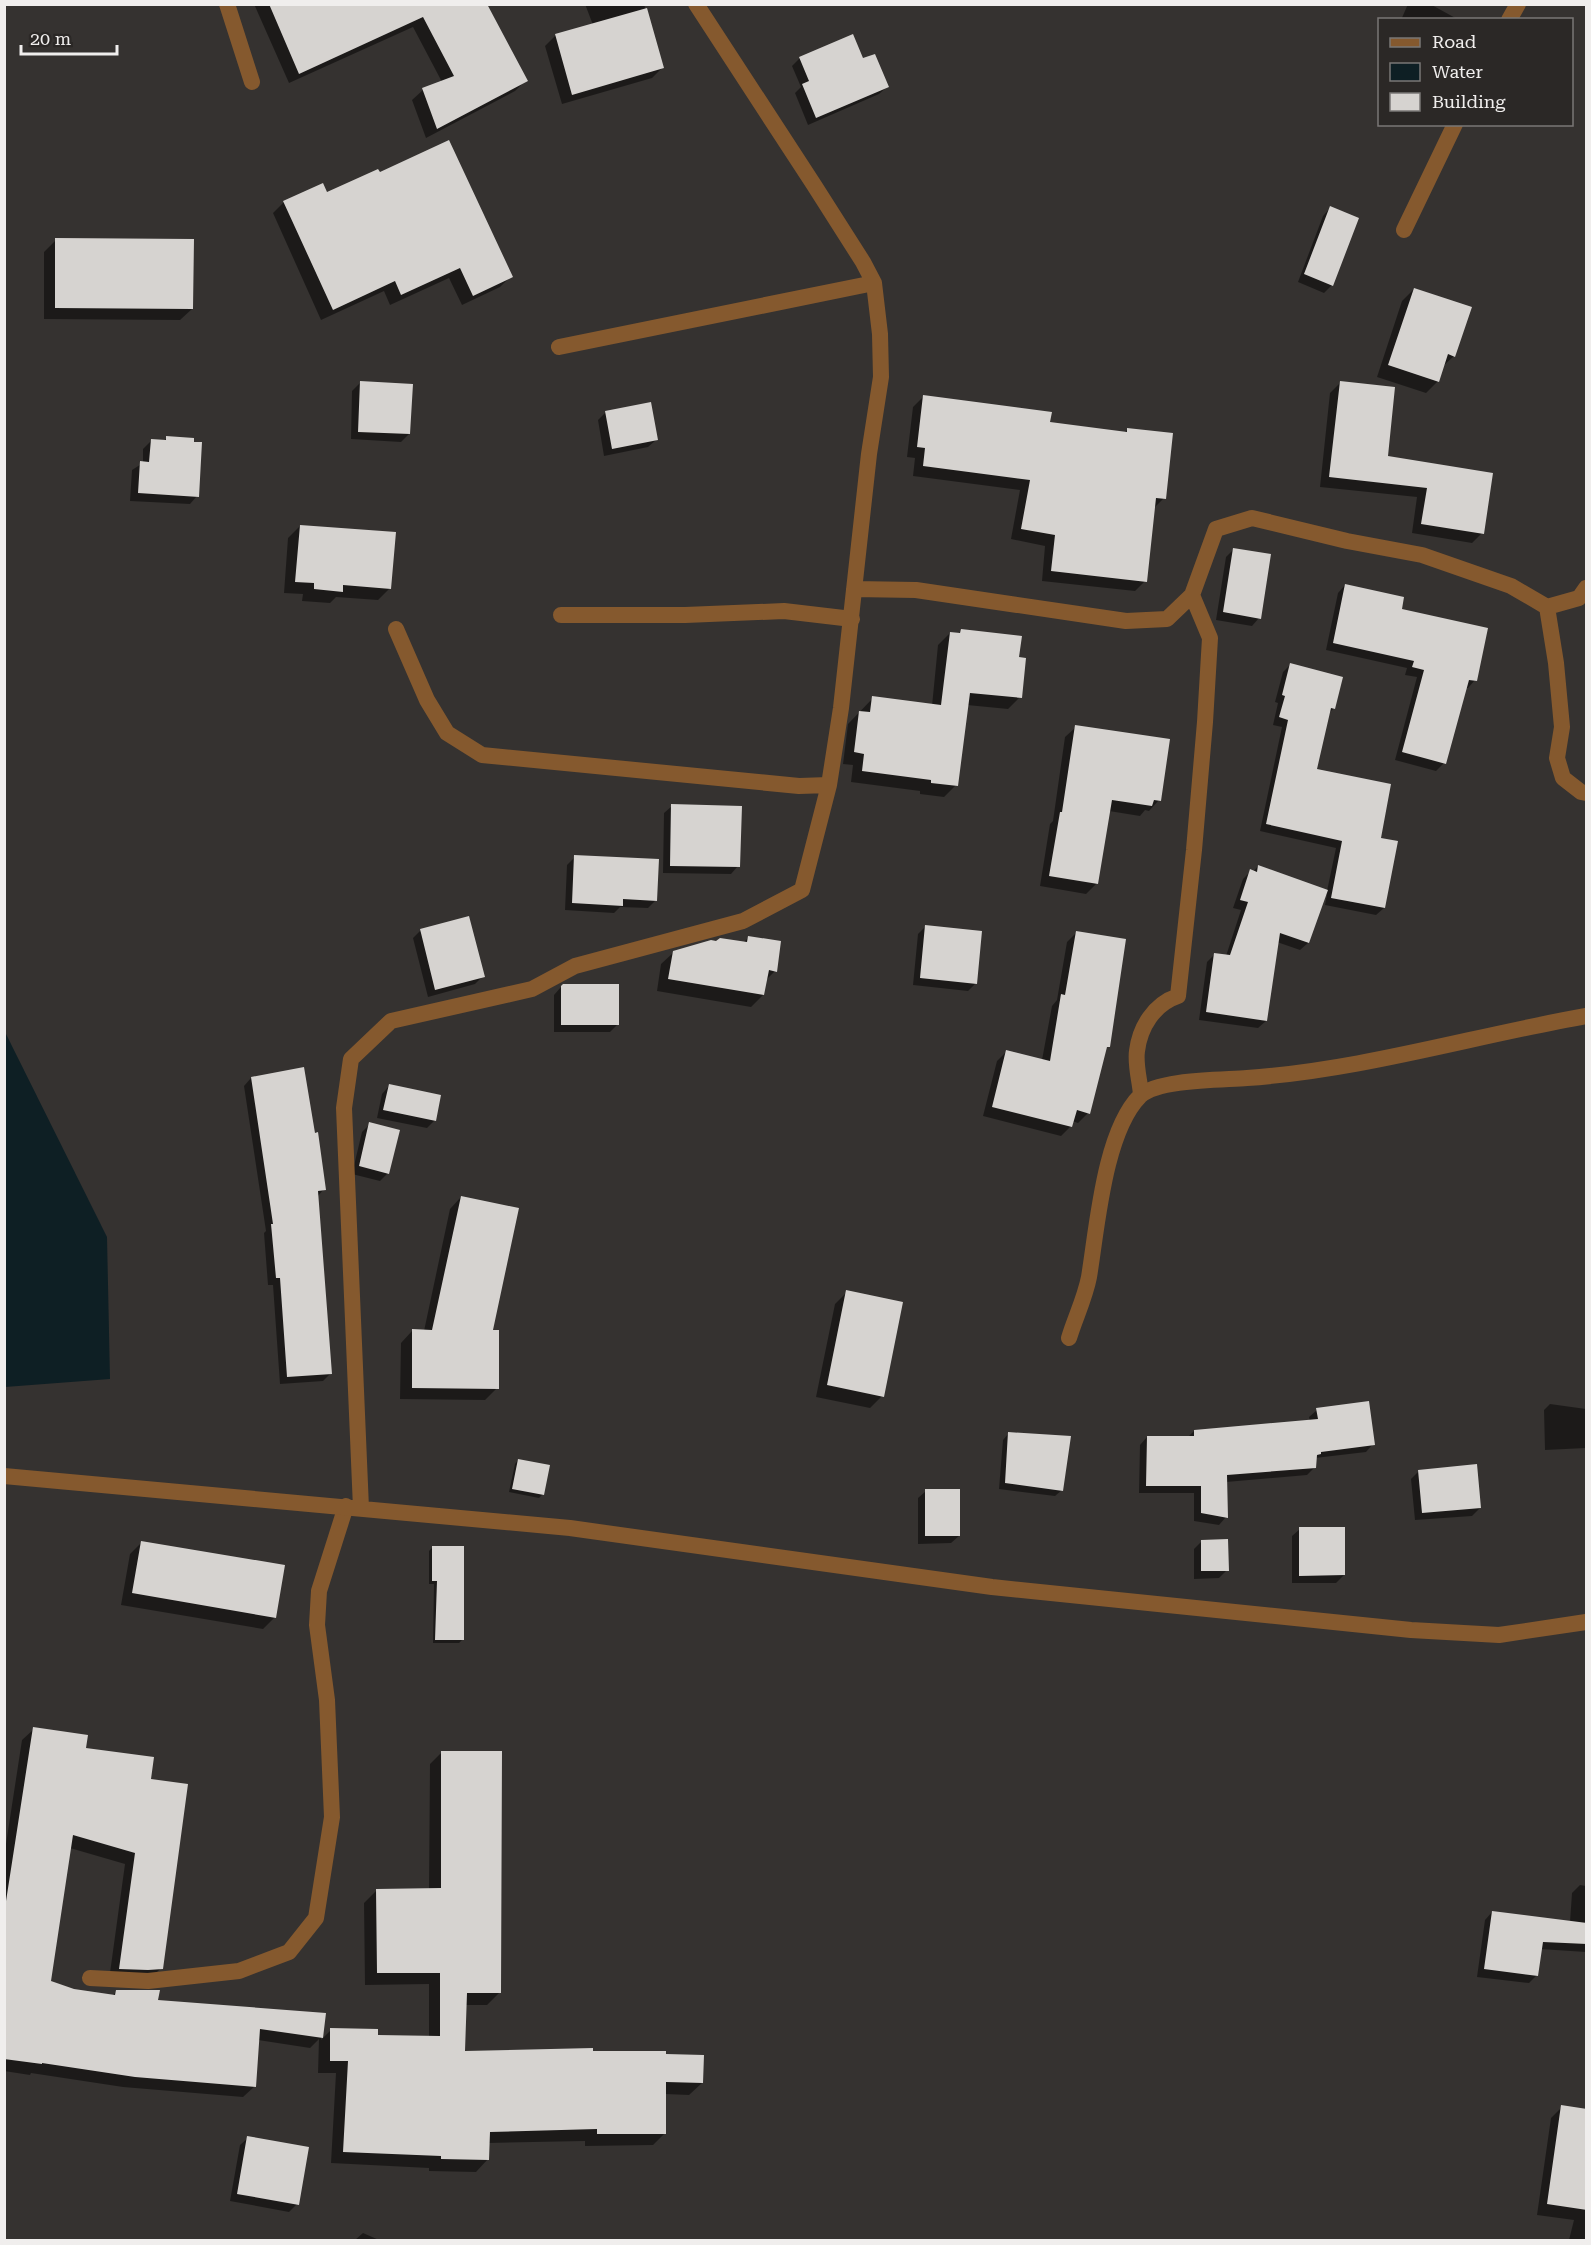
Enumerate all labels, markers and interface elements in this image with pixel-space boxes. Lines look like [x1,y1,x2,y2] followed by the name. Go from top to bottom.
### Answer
[21,18,117,56] scale bar
[1378,18,1573,126] legend
[30,28,71,49] text: 20 m
[1432,31,1477,52] text: Road
[1432,61,1483,82] text: Water
[1432,91,1506,112] text: Building

